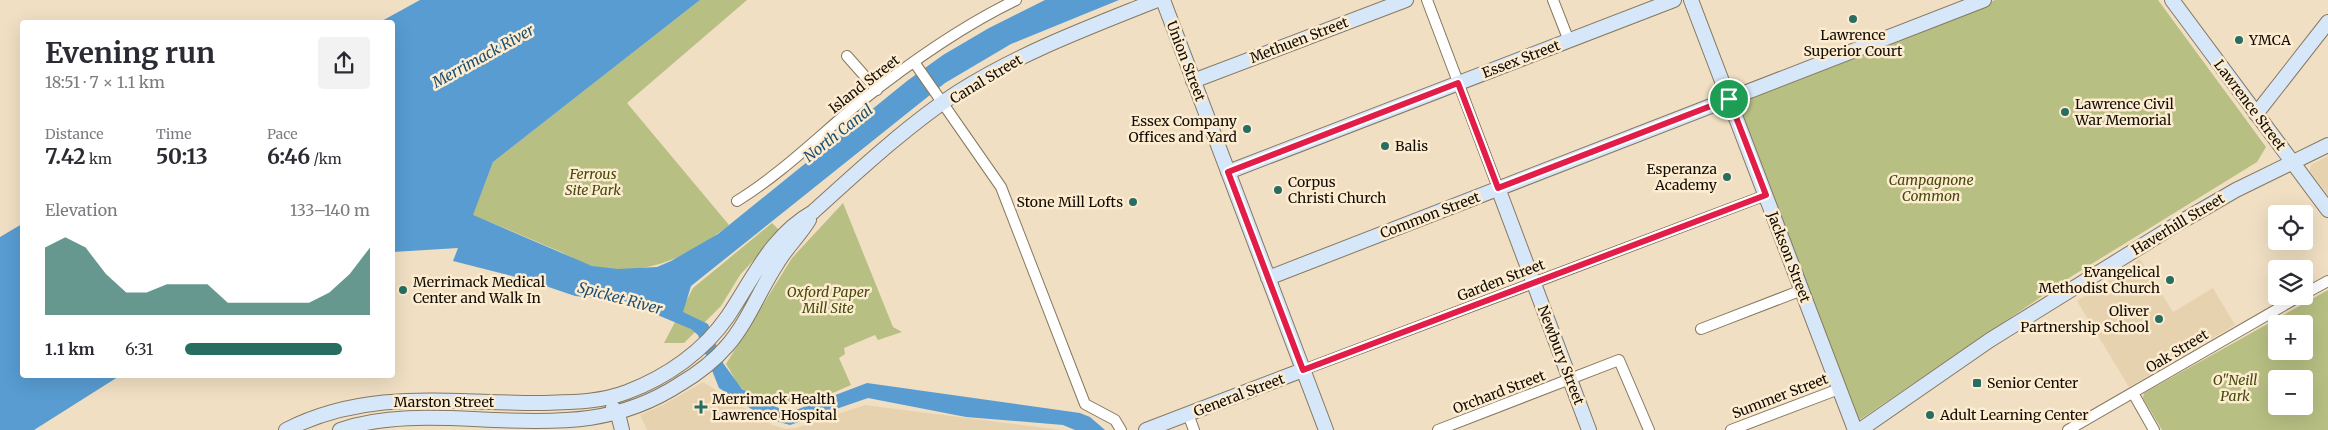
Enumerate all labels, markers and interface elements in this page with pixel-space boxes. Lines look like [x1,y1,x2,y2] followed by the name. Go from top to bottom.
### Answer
[1247,13,1351,67] street label: Methuen Street
[1847,13,1859,25] marker: Lawrence Superior Court
[1162,18,1210,104] street label: Union Street
[428,20,538,92] water label: Merrimack River
[1803,26,1903,60] place label: Lawrence Superior Court
[2248,31,2291,49] place label: YMCA
[2233,34,2245,46] marker: YMCA
[45,35,215,71] text: Evening run
[1480,36,1563,82] street label: Essex Street
[318,37,370,89] button: share
[947,50,1026,108] street label: Canal Street
[825,51,903,117] street label: Island Street
[2210,56,2290,154] street label: Lawrence Street
[45,72,165,92] text: 18:51 · 7 × 1.1 km
[1708,78,1750,120] pin
[1715,85,1743,113] icon: arrive
[2074,95,2174,129] place label: Lawrence Civil War Memorial
[800,100,876,166] water label: North Canal
[2059,106,2071,118] marker: Lawrence Civil War Memorial
[1128,112,1238,146] place label: Essex Company Offices and Yard
[1241,123,1253,135] marker: Essex Company Offices and Yard
[45,125,104,143] text: Distance
[156,125,192,143] text: Time
[267,125,298,143] text: Pace
[1395,137,1428,155] place label: Balis
[1379,140,1391,152] marker: Balis
[45,143,86,170] text: 7.42
[156,143,208,170] text: 50:13
[267,143,310,170] text: 6:46
[86,150,112,168] text: km
[310,150,342,168] text: /km
[1647,160,1718,194] place label: Esperanza Academy
[565,165,621,199] park label: Ferrous Site Park
[1721,171,1733,183] marker: Esperanza Academy
[1888,171,1974,205] park label: Campagnone Common
[1288,173,1386,207] place label: Corpus Christi Church
[1272,184,1284,196] marker: Corpus Christi Church
[1377,187,1483,242] street label: Common Street
[2128,189,2228,259] street label: Haverhill Street
[1016,193,1123,211] place label: Stone Mill Lofts
[1127,196,1139,208] marker: Stone Mill Lofts
[45,200,118,220] text: Elevation
[290,200,370,220] text: 133–140 m
[2268,205,2313,415] map controls
[2268,205,2313,250] button: locate
[1763,208,1815,305] street label: Jackson Street
[1455,255,1548,305] street label: Garden Street
[2268,260,2313,305] button: layers
[2038,263,2161,297] place label: Evangelical Methodist Church
[413,273,546,307] place label: Merrimack Medical Center and Walk In
[2164,274,2176,286] marker: Evangelical Methodist Church
[576,278,665,319] water label: Spicket River
[787,283,870,317] park label: Oxford Paper Mill Site
[397,284,409,296] marker: Merrimack Medical Center and Walk In
[2020,302,2150,336] place label: Oliver Partnership School
[1534,303,1588,408] street label: Newbury Street
[2153,313,2165,325] marker: Oliver Partnership School
[2268,315,2313,360] button: +
[2142,325,2212,377] street label: Oak Street
[45,339,95,359] text: 1.1 km
[125,339,153,359] text: 6:31
[1450,366,1548,418] street label: Orchard Street
[1191,369,1287,421] street label: General Street
[1729,369,1831,423] street label: Summer Street
[2268,370,2313,415] button: −
[2213,371,2257,405] park label: O"Neill Park
[1987,374,2078,392] place label: Senior Center
[1971,377,1983,389] marker: Senior Center
[712,390,838,424] place label: Merrimack Health Lawrence Hospital
[394,393,495,411] street label: Marston Street
[694,400,708,414] marker: Merrimack Health Lawrence Hospital
[1939,406,2089,424] place label: Adult Learning Center
[1924,409,1936,421] marker: Adult Learning Center

